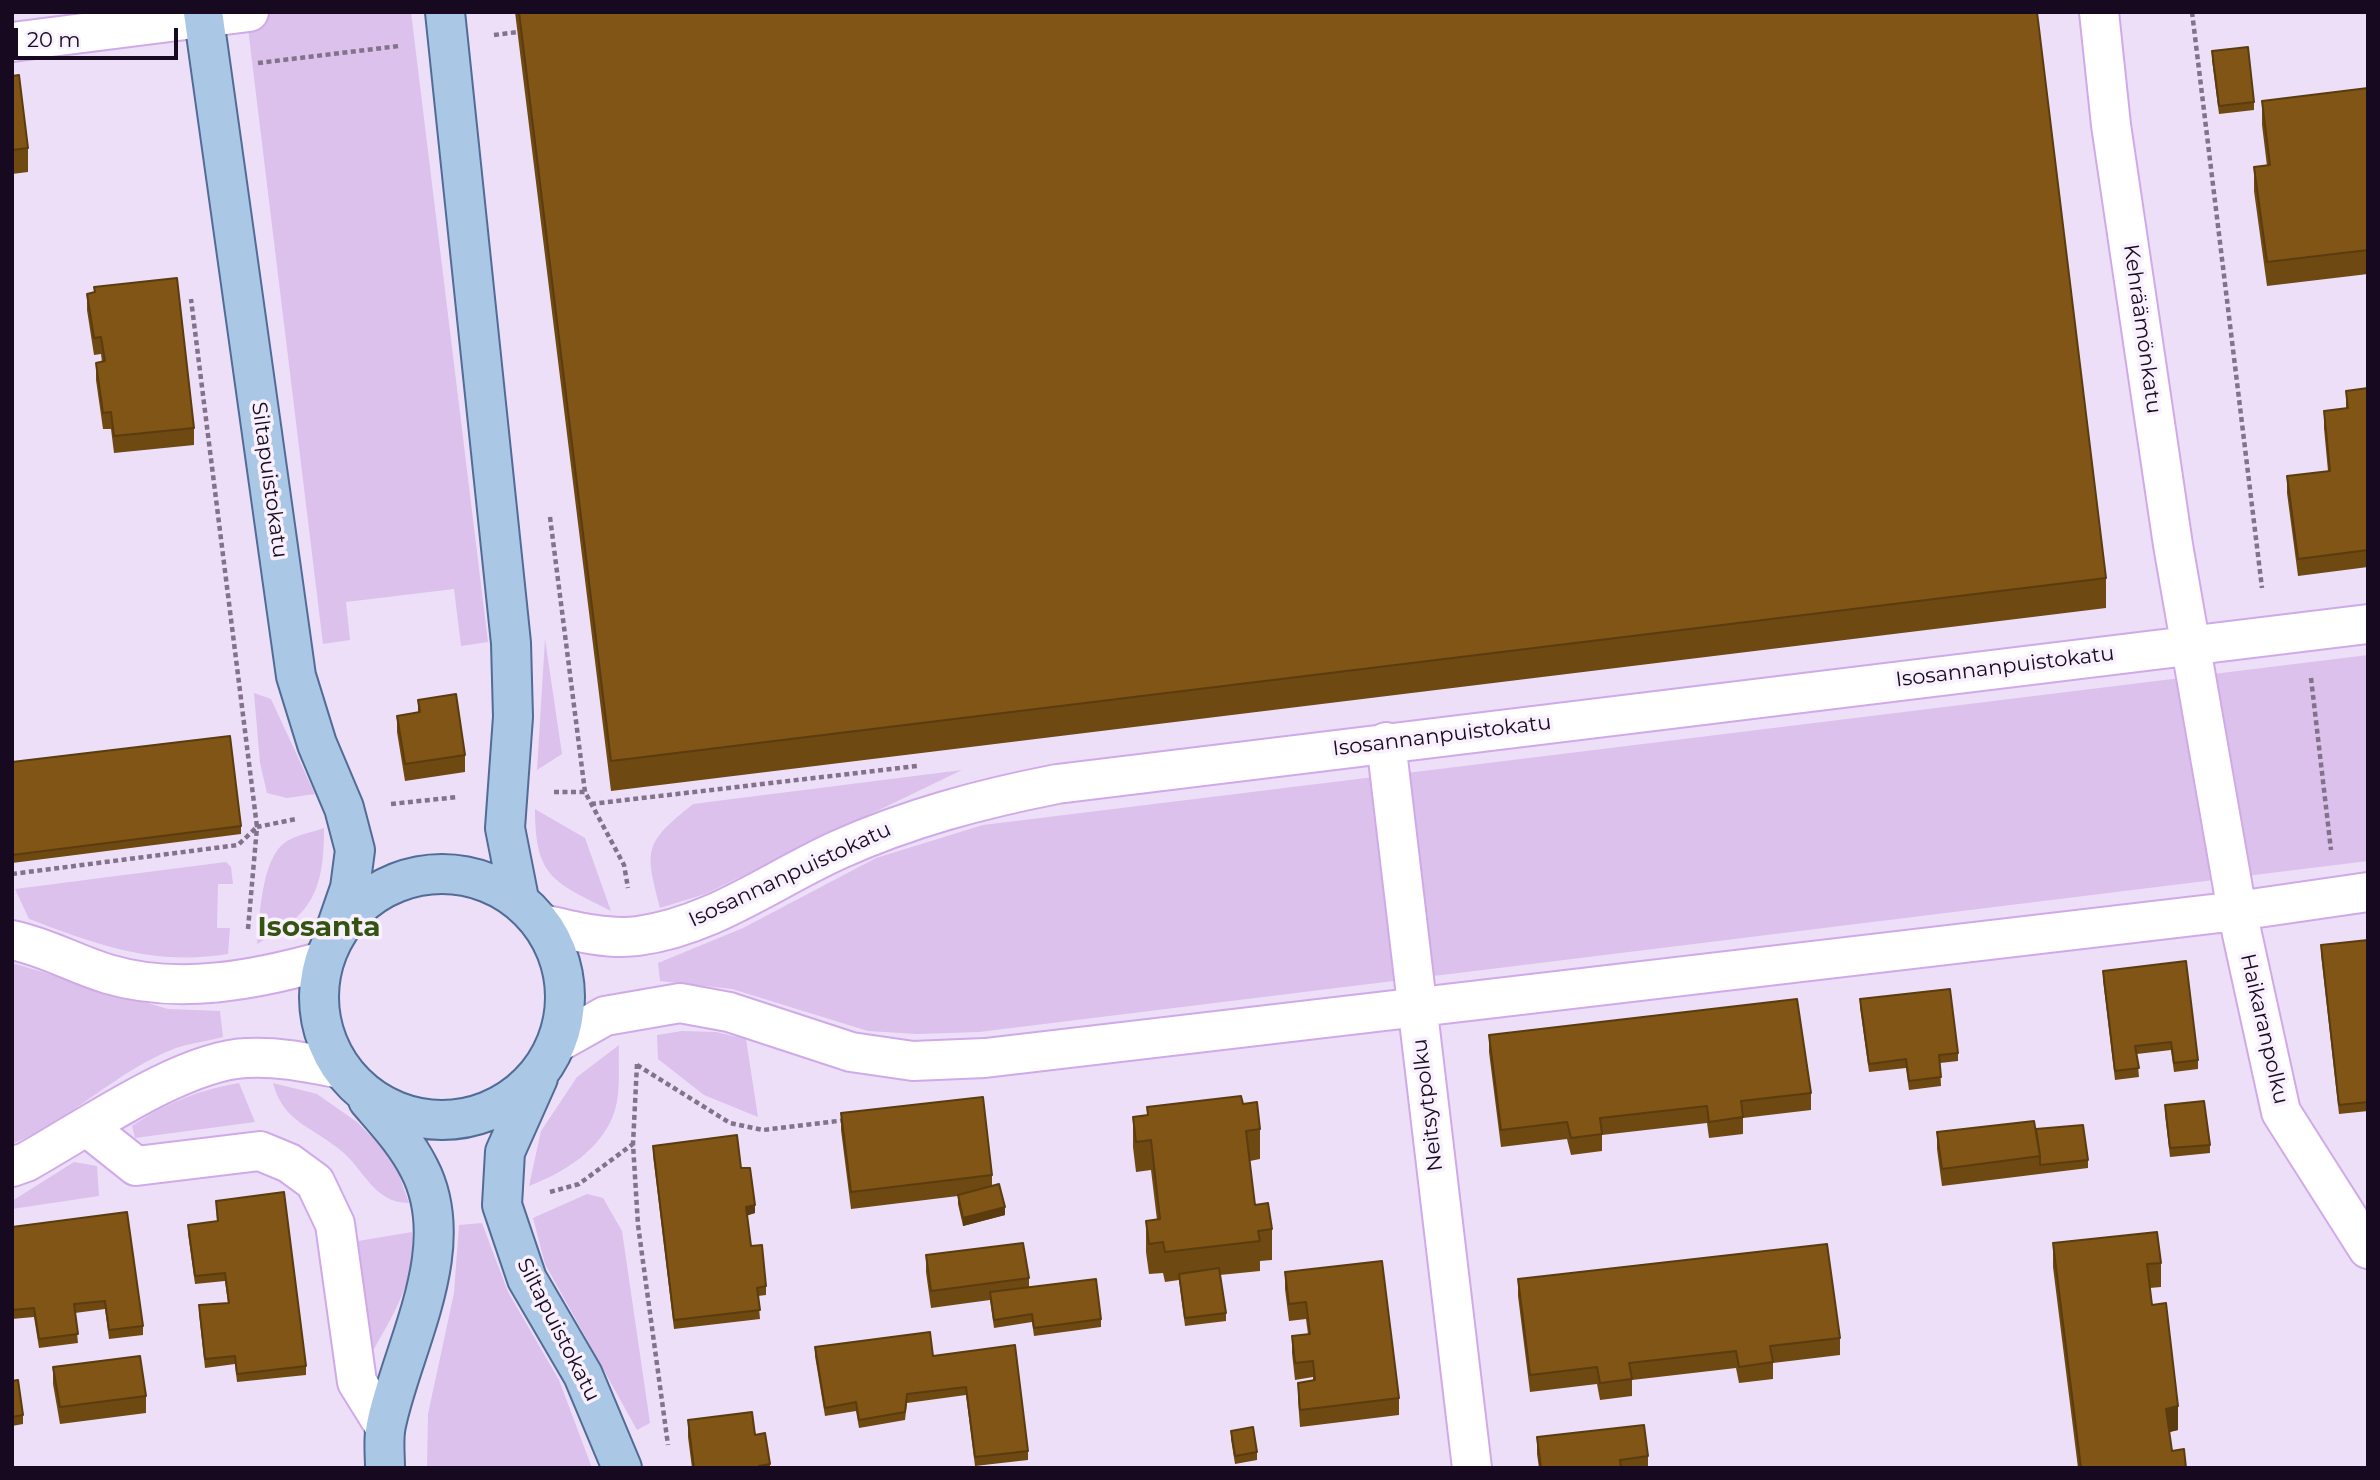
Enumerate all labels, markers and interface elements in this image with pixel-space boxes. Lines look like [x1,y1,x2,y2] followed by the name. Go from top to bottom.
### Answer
[18,14,182,58] scale bar
[27,27,81,52] text: 20 m
[2118,243,2166,415] street label: Kehräämönkatu
[246,400,292,560] street label: Siltapuistokatu
[1894,641,2116,693] street label: Isosannanpuistokatu
[1331,710,1553,762] street label: Isosannanpuistokatu
[685,817,895,933] street label: Isosannanpuistokatu
[258,911,380,945] district label: Isosanta
[2234,951,2294,1107] street label: Haikaranpolku
[1407,1037,1449,1173] street label: Neitsytpolku
[511,1254,605,1406] street label: Siltapuistokatu

